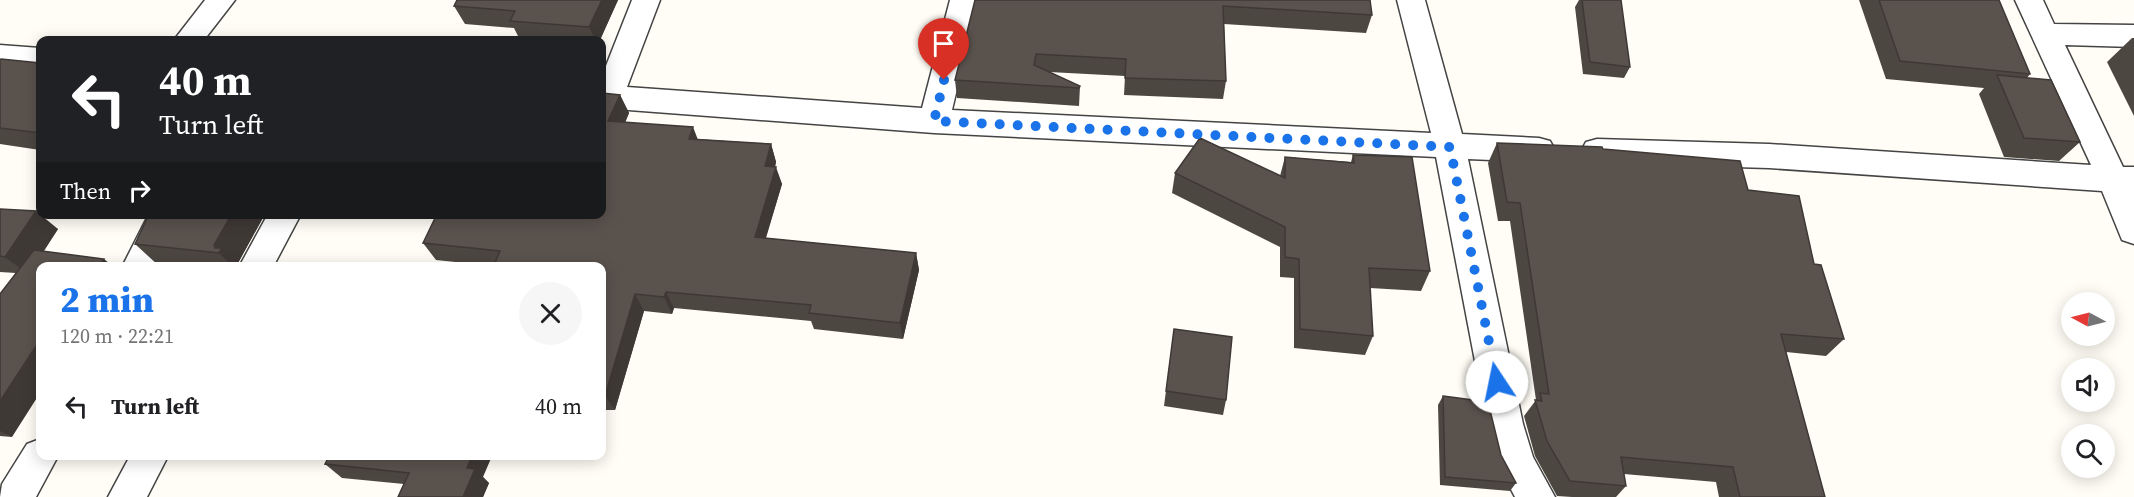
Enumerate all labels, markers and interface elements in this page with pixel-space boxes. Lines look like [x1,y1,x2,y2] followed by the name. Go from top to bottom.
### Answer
[918,18,969,80] pin
[927,27,960,60] icon: arrive
[159,51,252,109] text: 40 m
[60,60,138,138] icon: left
[159,106,263,143] text: Turn left
[123,174,156,207] icon: right
[60,176,111,206] text: Then
[60,275,154,324] text: 2 min
[519,282,582,345] button: close
[2061,292,2115,346] north arrow
[2061,292,2115,478] map controls
[60,322,174,350] text: 120 m · 22:21
[1465,350,1529,414] position arrow
[2061,358,2115,412] button: sound
[60,390,93,423] icon: left
[111,391,199,421] text: Turn left
[535,391,582,421] text: 40 m
[2061,424,2115,478] button: search

